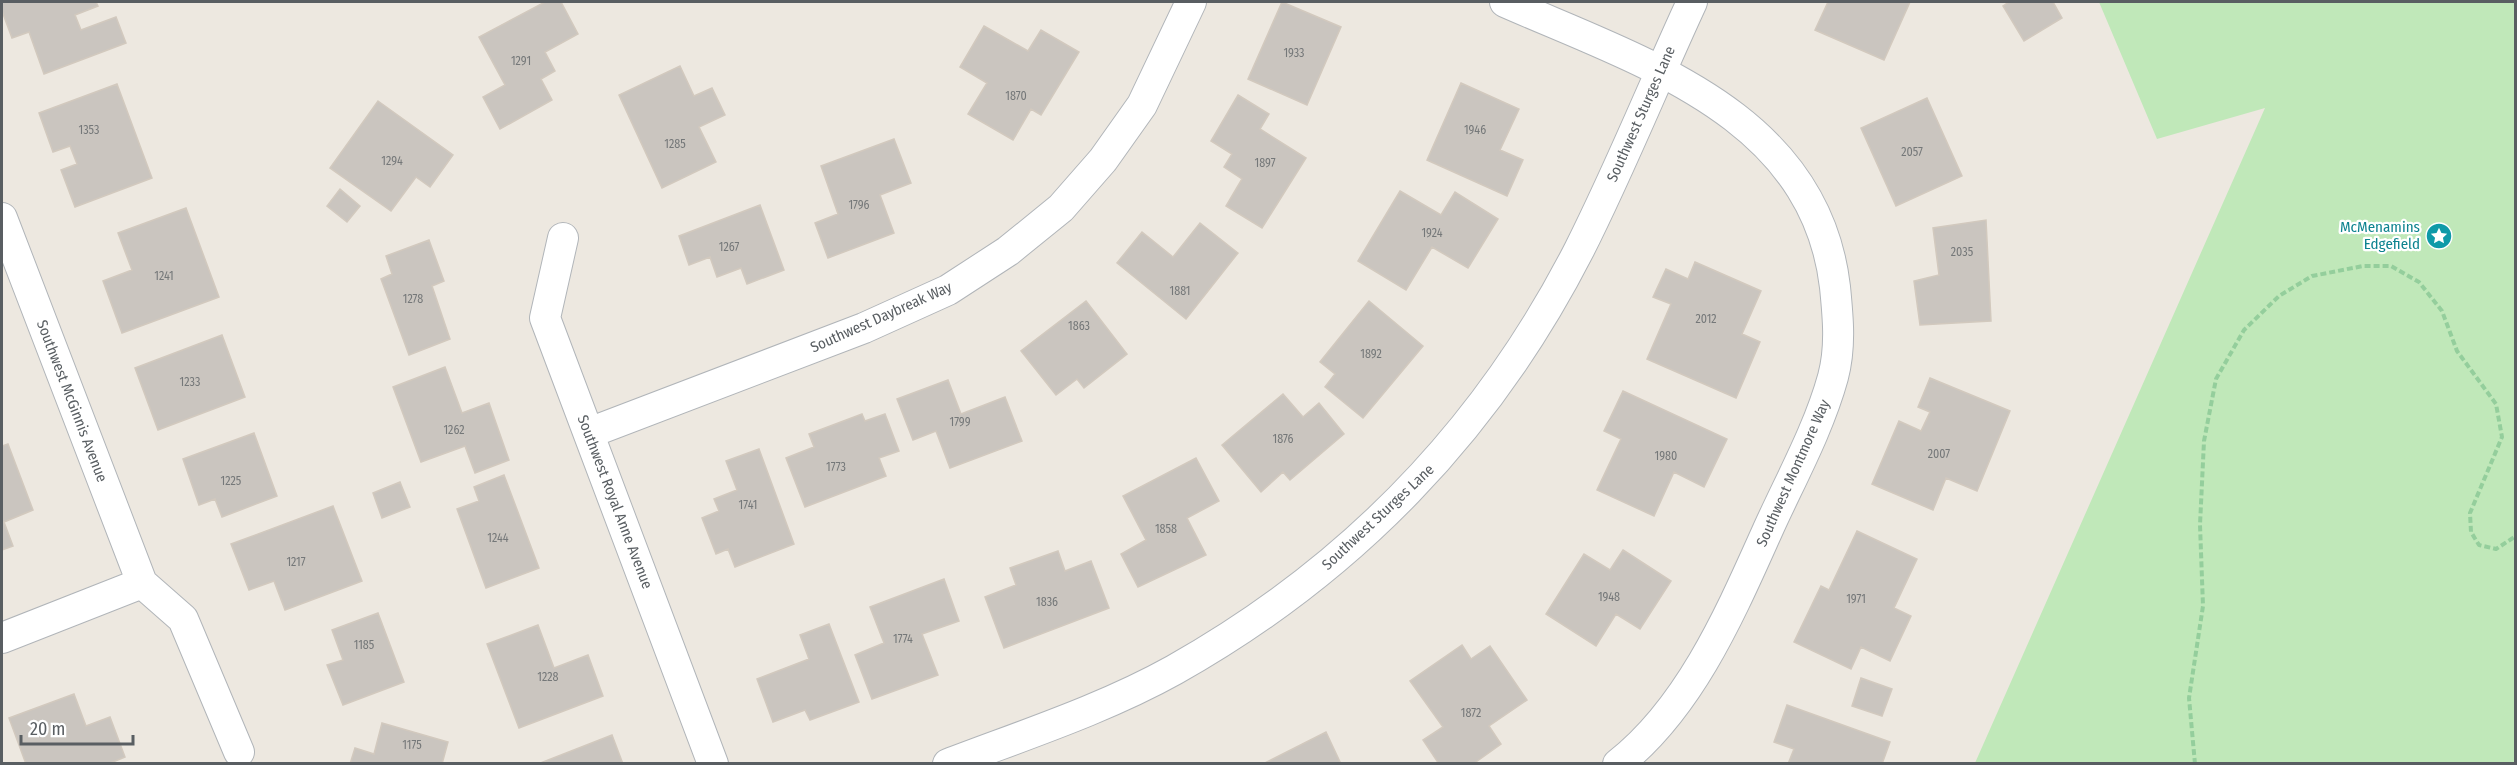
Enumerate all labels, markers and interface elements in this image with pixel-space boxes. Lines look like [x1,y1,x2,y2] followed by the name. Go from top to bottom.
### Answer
[1603,43,1679,185] street label: Southwest Sturges Lane
[1283,46,1305,60] house number: 1933
[511,54,531,68] house number: 1291
[1005,89,1027,103] house number: 1870
[79,123,99,137] house number: 1353
[1464,123,1486,137] house number: 1946
[664,137,686,151] house number: 1285
[1901,145,1923,159] house number: 2057
[381,154,403,168] house number: 1294
[1254,156,1276,170] house number: 1897
[848,198,870,212] house number: 1796
[2340,218,2420,253] place label: McMenamins Edgefield
[2424,221,2454,251] place icon: McMenamins Edgefield
[1421,226,1443,240] house number: 1924
[719,240,739,254] house number: 1267
[1951,245,1974,259] house number: 2035
[154,269,174,283] house number: 1241
[807,278,955,356] street label: Southwest Daybreak Way
[1169,284,1191,298] house number: 1881
[403,292,423,306] house number: 1278
[1695,312,1717,326] house number: 2012
[33,317,111,485] street label: Southwest McGinnis Avenue
[1068,319,1090,333] house number: 1863
[1360,347,1382,361] house number: 1892
[180,375,200,389] house number: 1233
[1752,396,1834,549] street label: Southwest Montmore Way
[573,413,657,591] street label: Southwest Royal Anne Avenue
[949,415,971,429] house number: 1799
[443,423,465,437] house number: 1262
[1272,432,1294,446] house number: 1876
[1928,447,1950,461] house number: 2007
[1655,449,1677,463] house number: 1980
[826,460,846,474] house number: 1773
[1318,460,1438,574] street label: Southwest Sturges Lane
[221,474,242,488] house number: 1225
[739,498,757,512] house number: 1741
[1155,522,1177,536] house number: 1858
[487,531,509,545] house number: 1244
[286,555,306,569] house number: 1217
[1598,590,1620,604] house number: 1948
[1846,592,1866,606] house number: 1971
[1036,595,1058,609] house number: 1836
[893,632,913,646] house number: 1774
[354,638,375,652] house number: 1185
[537,670,559,684] house number: 1228
[1461,706,1481,720] house number: 1872
[21,708,134,746] scale bar
[30,718,65,740] text: 20 m
[402,738,422,752] house number: 1175

